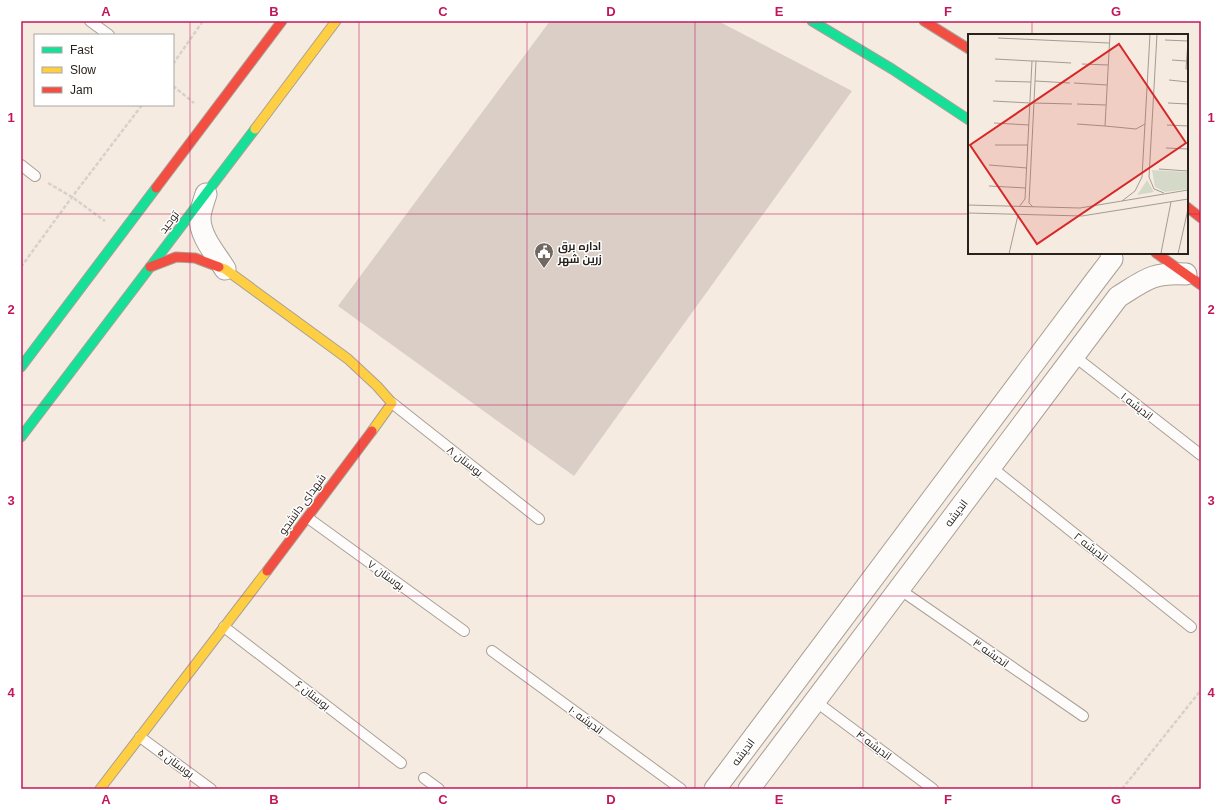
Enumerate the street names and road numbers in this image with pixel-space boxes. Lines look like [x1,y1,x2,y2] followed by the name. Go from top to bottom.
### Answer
[157,209,182,236] street label: توحید
[1119,390,1155,422] street label: اندیشه ۱
[444,443,485,480] street label: بوستان ۸
[276,471,329,537] street label: شهدای دانشجو
[942,497,970,529] street label: اندیشه
[1072,530,1110,564] street label: اندیشه ۲
[365,558,407,593] street label: بوستان ۷
[971,636,1011,670] street label: اندیشه ۳
[293,678,333,713] street label: بوستان ۶
[566,703,606,737] street label: اندیشه ۱۰
[854,728,894,762] street label: اندیشه ۴
[729,736,757,768] street label: اندیشه
[155,746,196,781] street label: بوستان ۵

